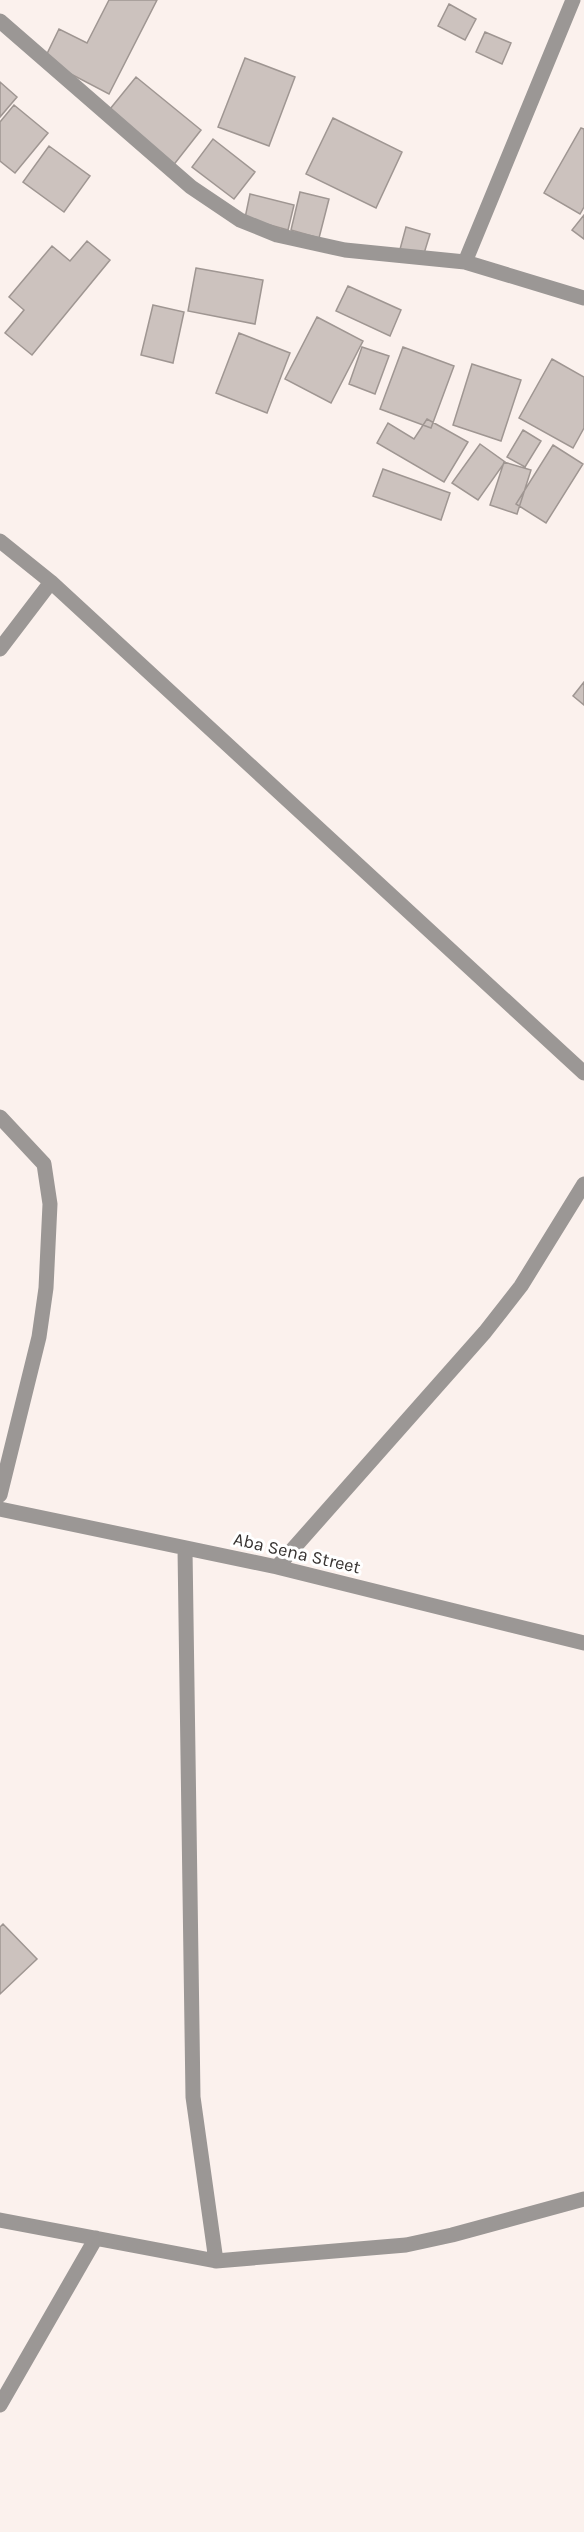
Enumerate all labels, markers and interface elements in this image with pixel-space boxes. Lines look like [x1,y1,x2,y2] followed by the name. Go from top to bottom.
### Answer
[231,1528,363,1578] street label: Aba Sena Street

